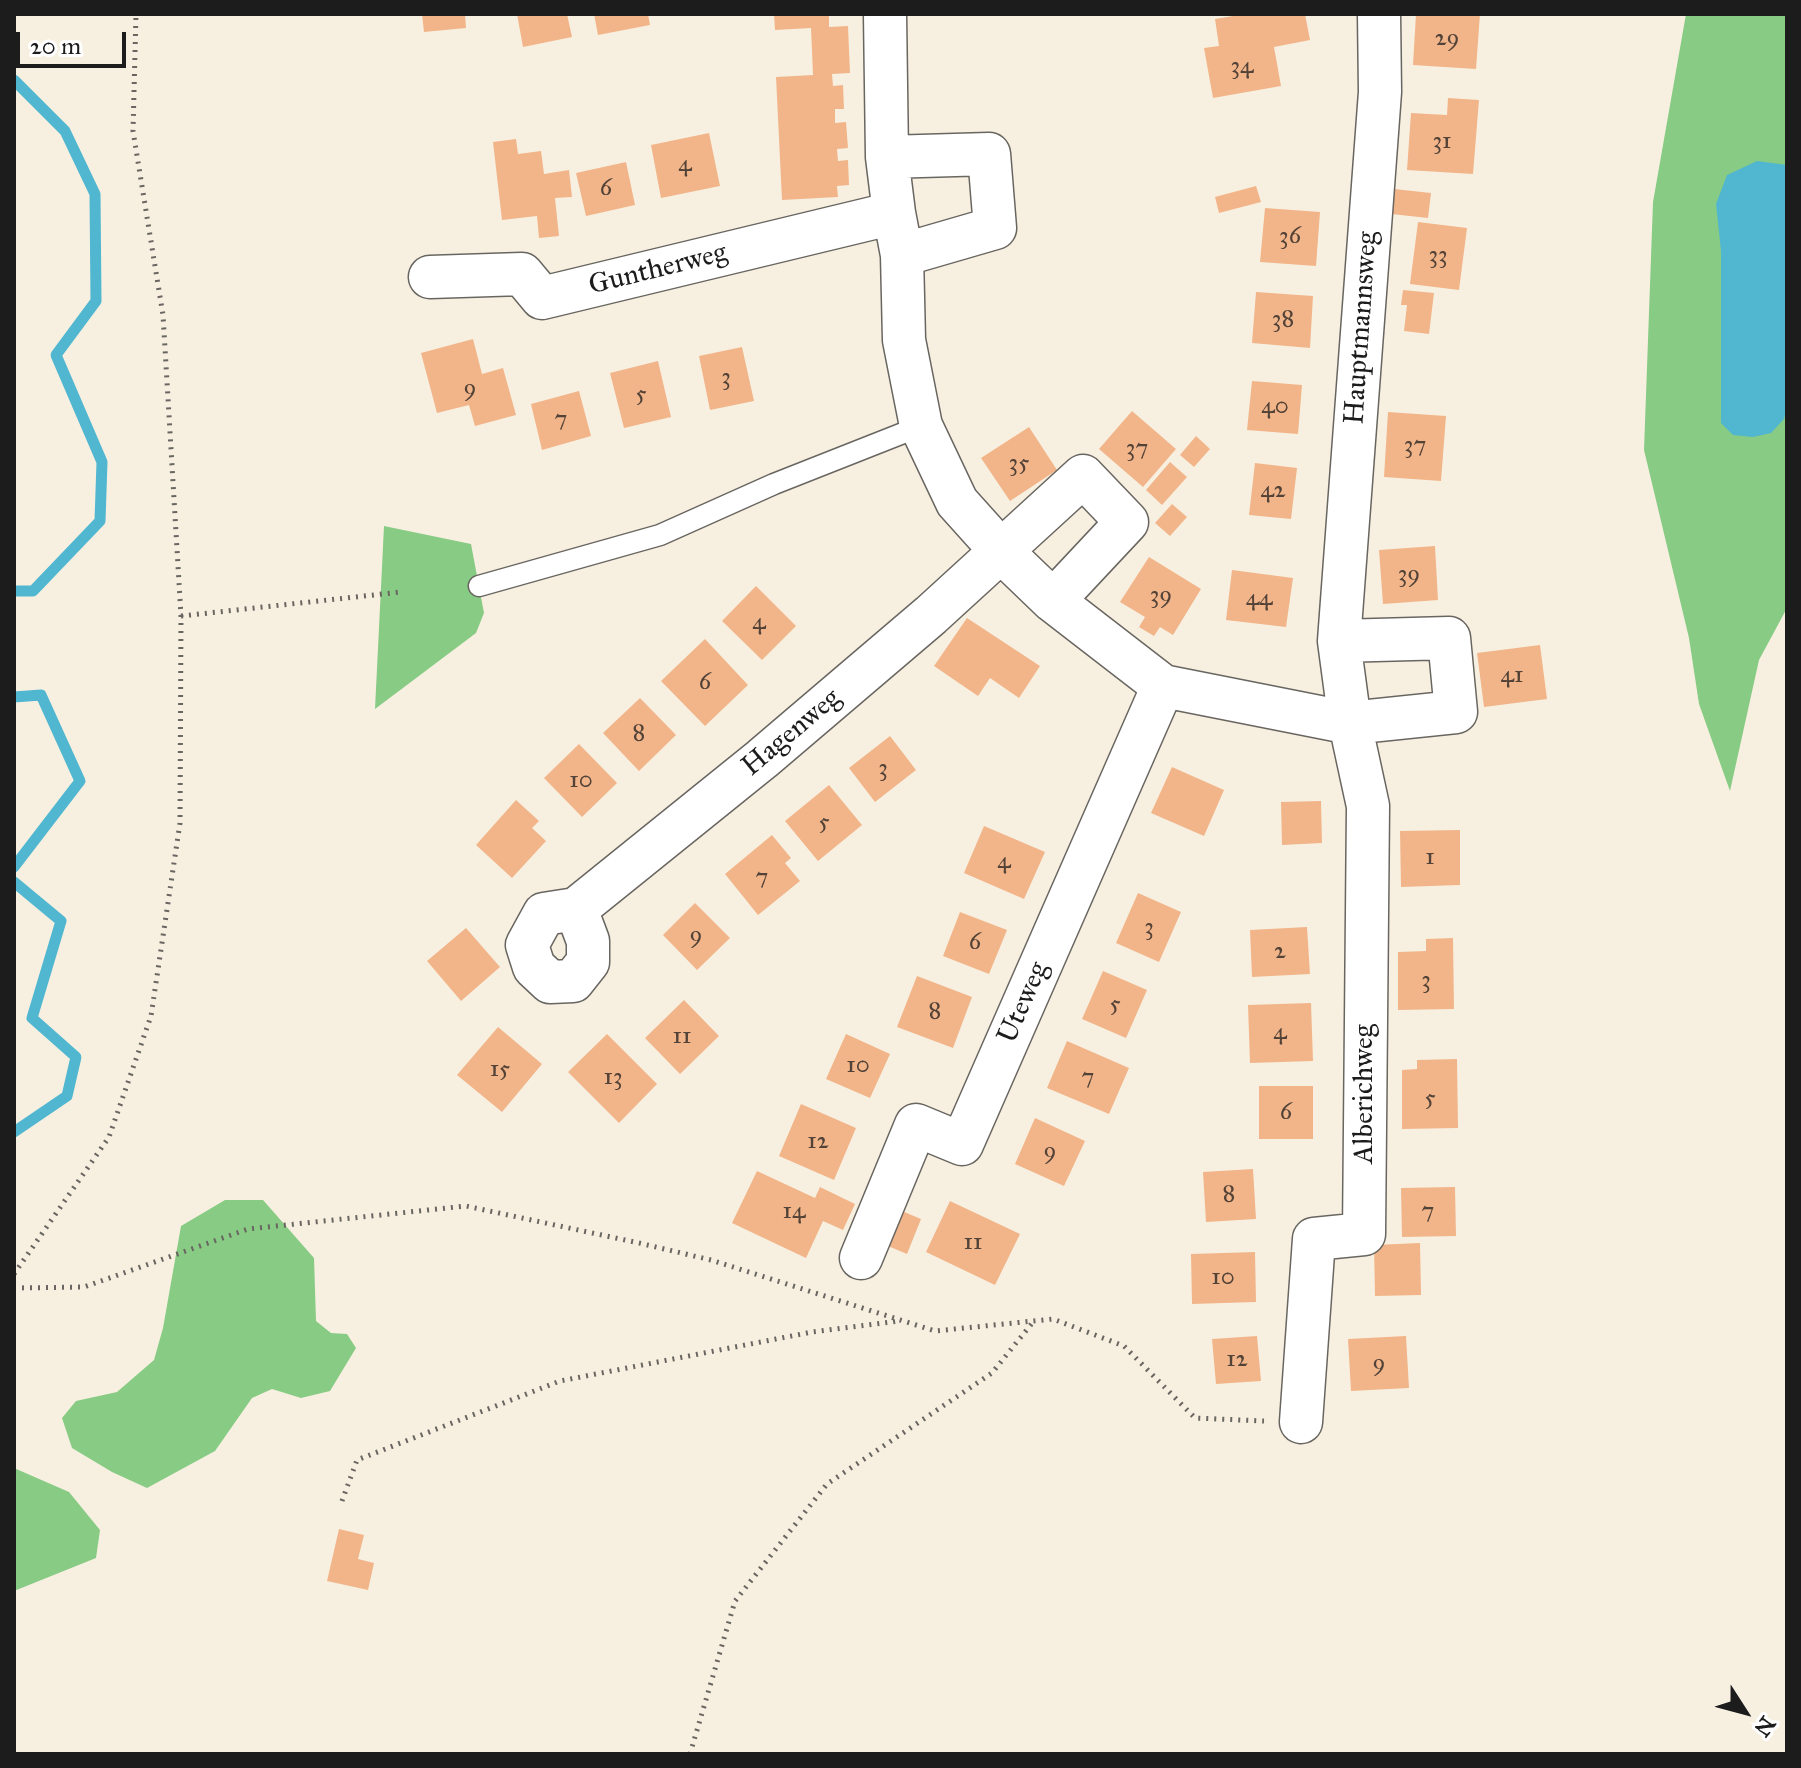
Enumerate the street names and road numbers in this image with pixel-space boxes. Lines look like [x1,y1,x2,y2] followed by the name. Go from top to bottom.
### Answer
[1338,230,1386,426] street label: Hauptmannsweg
[586,237,730,303] street label: Guntherweg
[736,682,848,784] street label: Hagenweg
[991,957,1057,1049] street label: Uteweg
[1348,1024,1382,1164] street label: Alberichweg

